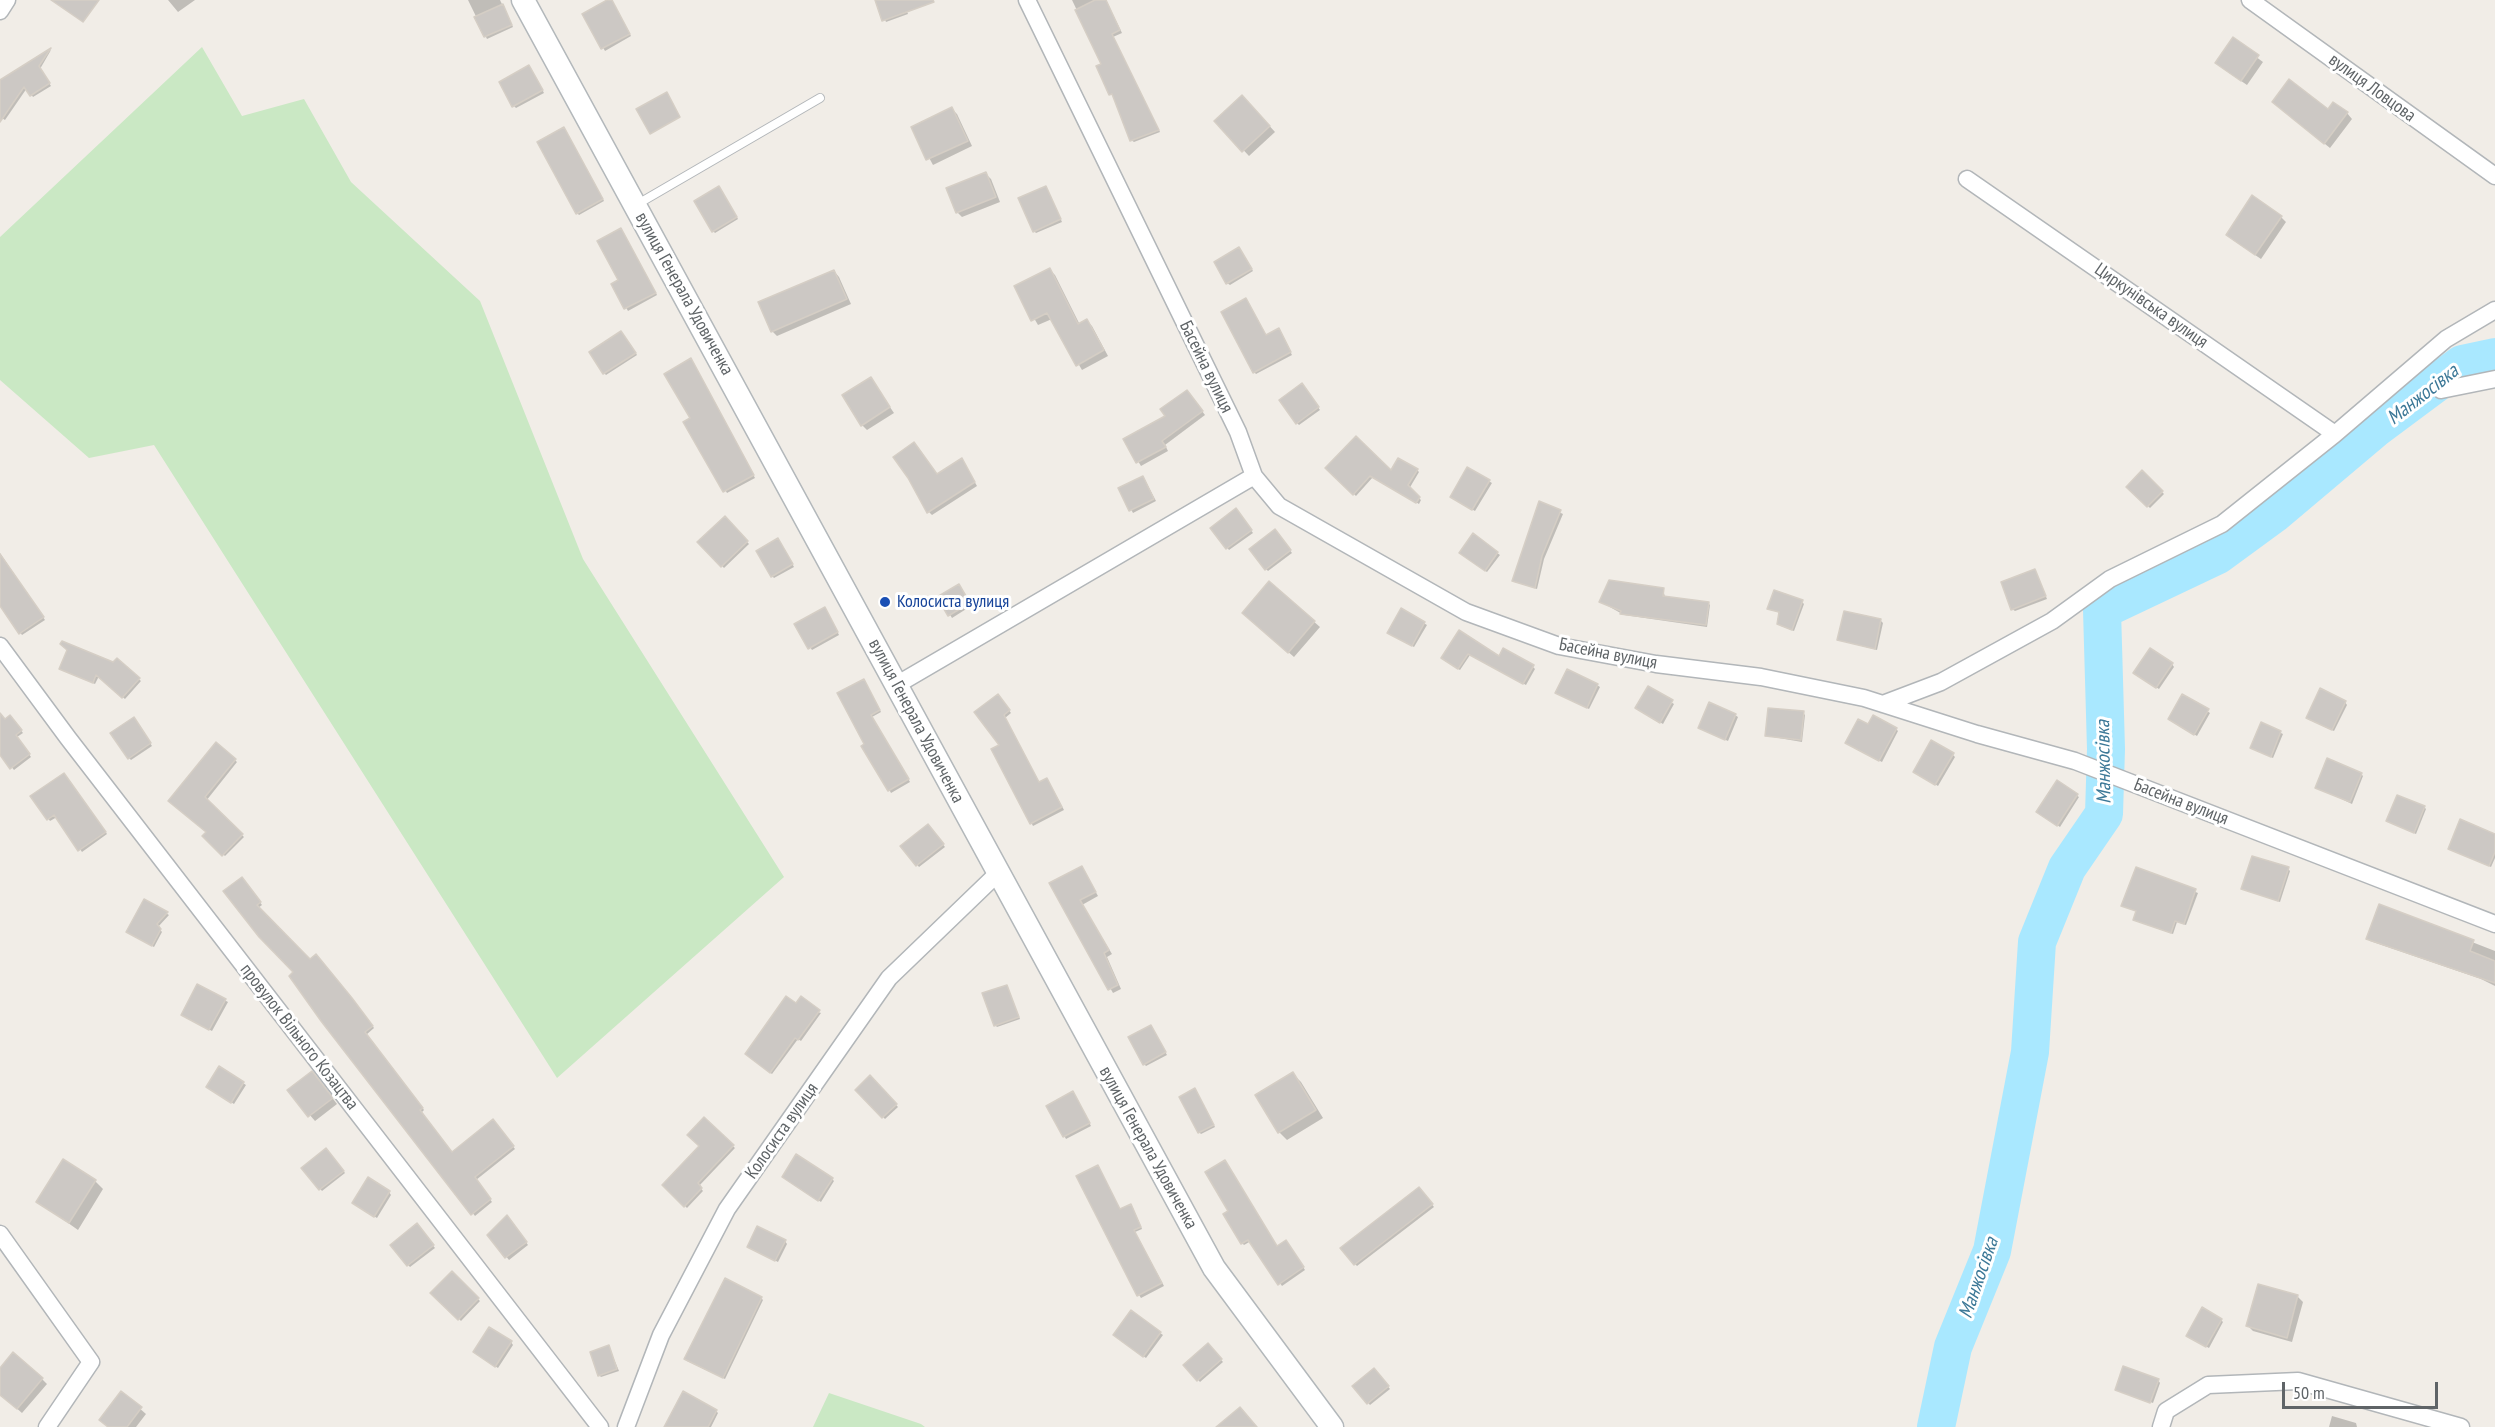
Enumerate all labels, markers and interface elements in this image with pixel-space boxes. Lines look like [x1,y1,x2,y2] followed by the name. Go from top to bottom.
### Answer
[2324,49,2420,127] street label: вулиця Ловцова
[630,209,738,379] street label: вулиця Генерала Удовиченка
[2090,259,2212,353] street label: Циркунівська вулиця
[1175,318,1237,416] street label: Басейна вулиця
[2383,360,2463,430] water label: Манжосівка
[897,591,1009,613] place label: Колосиста вулиця
[878,595,892,609] marker: Колосиста вулиця
[1557,634,1659,674] street label: Басейна вулиця
[864,635,968,807] street label: вулиця Генерала Удовиченка
[2091,720,2117,804] water label: Манжосівка
[2131,774,2231,830] street label: Басейна вулиця
[235,960,363,1114] street label: провулок Вільного Козацтва
[1094,1063,1202,1233] street label: вулиця Генерала Удовиченка
[741,1079,823,1183] street label: Колосиста вулиця
[1954,1234,2004,1322] water label: Манжосівка
[2285,1370,2441,1408] scale bar
[2293,1381,2325,1404] text: 50 m

